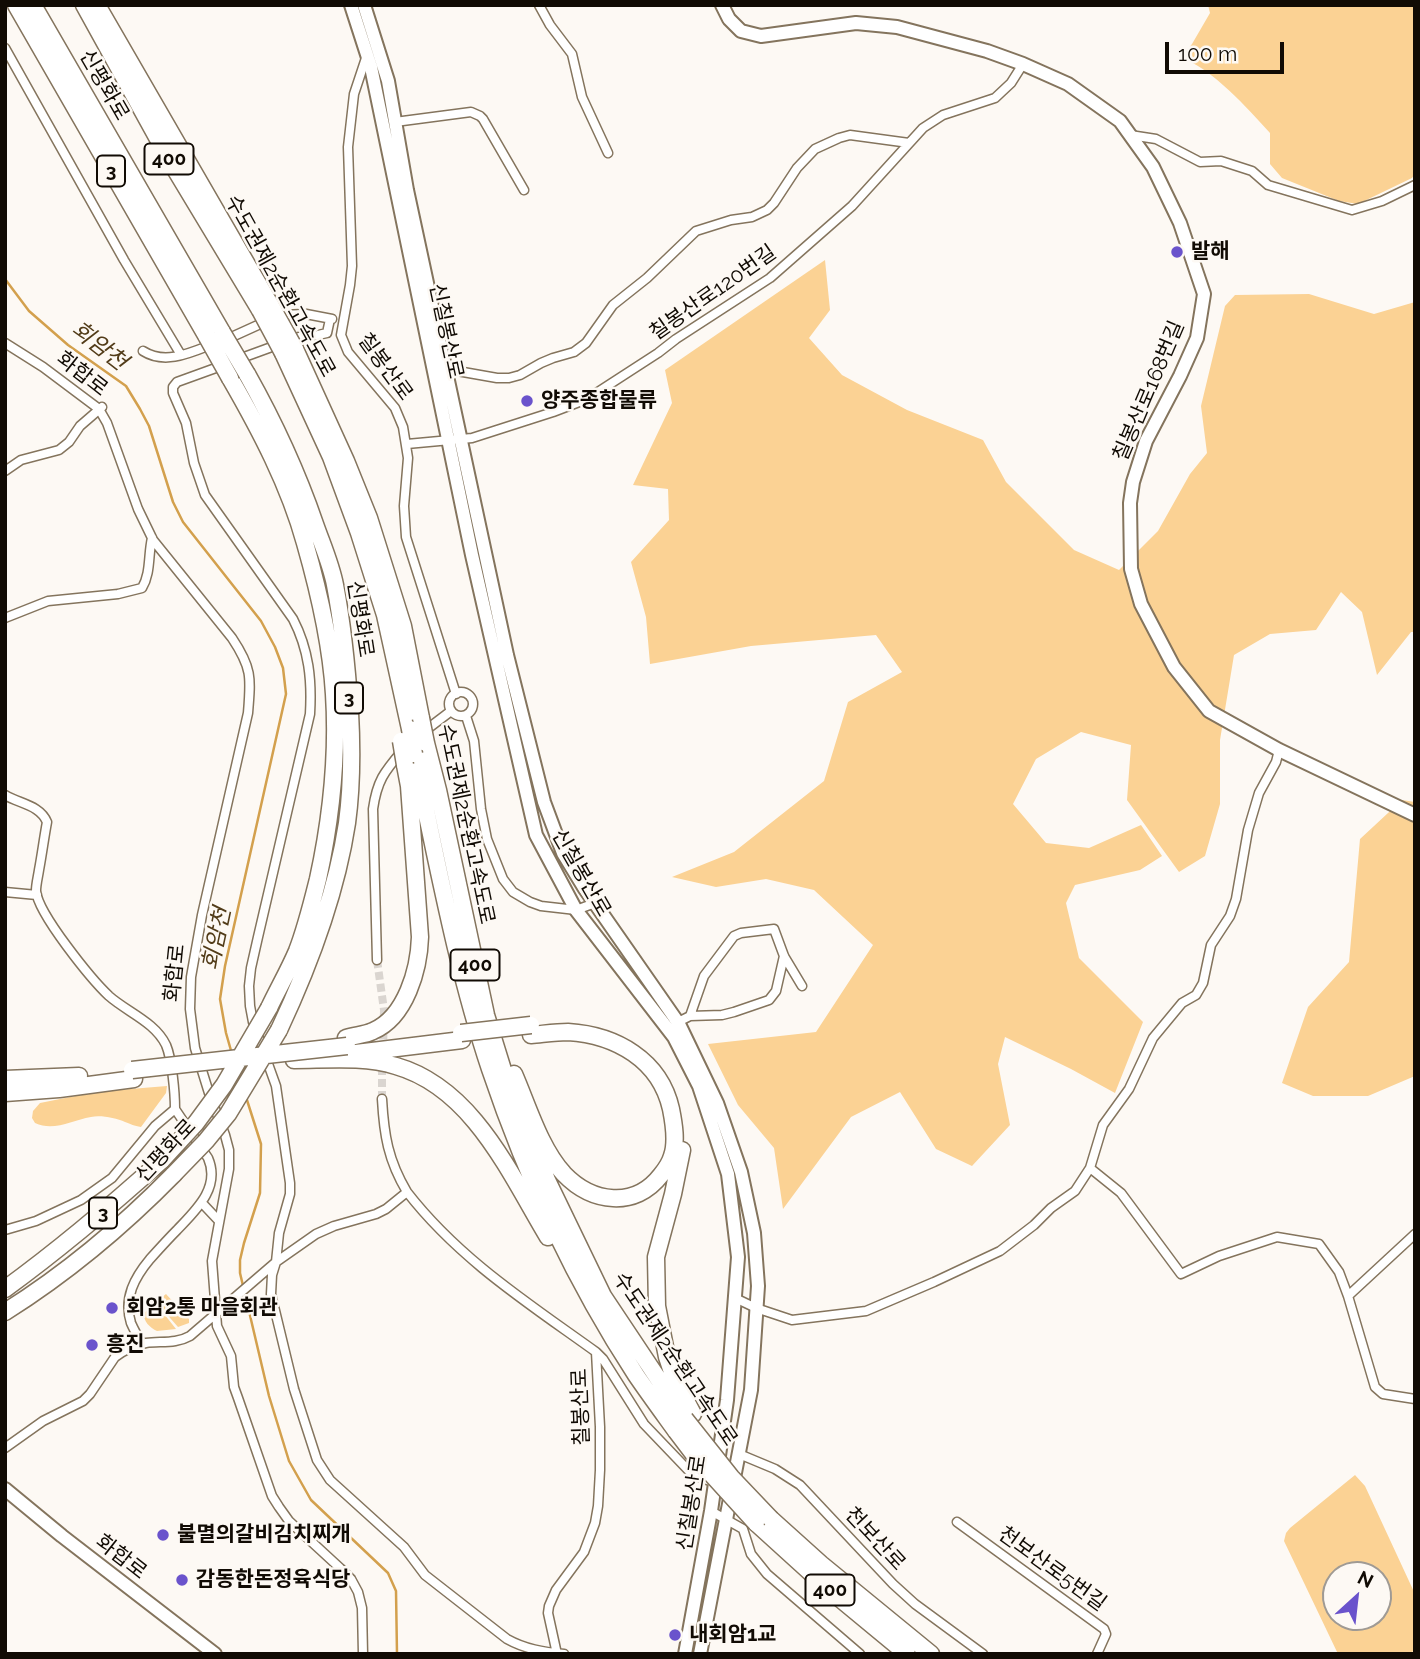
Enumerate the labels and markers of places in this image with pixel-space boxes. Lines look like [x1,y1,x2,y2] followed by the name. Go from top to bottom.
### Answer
[1191,239,1230,265] place label: 발해
[1169,244,1185,260] marker: 발해
[541,388,657,414] place label: 양주종합물류
[519,393,535,409] marker: 양주종합물류
[126,1295,278,1321] place label: 회암2통 마을회관
[104,1300,120,1316] marker: 회암2통 마을회관
[106,1332,145,1358] place label: 흥진
[84,1337,100,1353] marker: 흥진
[177,1522,351,1548] place label: 불멸의갈비김치찌개
[155,1527,171,1543] marker: 불멸의갈비김치찌개
[196,1567,351,1593] place label: 감동한돈정육식당
[174,1572,190,1588] marker: 감동한돈정육식당
[689,1622,777,1648] place label: 내회암1교
[667,1627,683,1643] marker: 내회암1교

